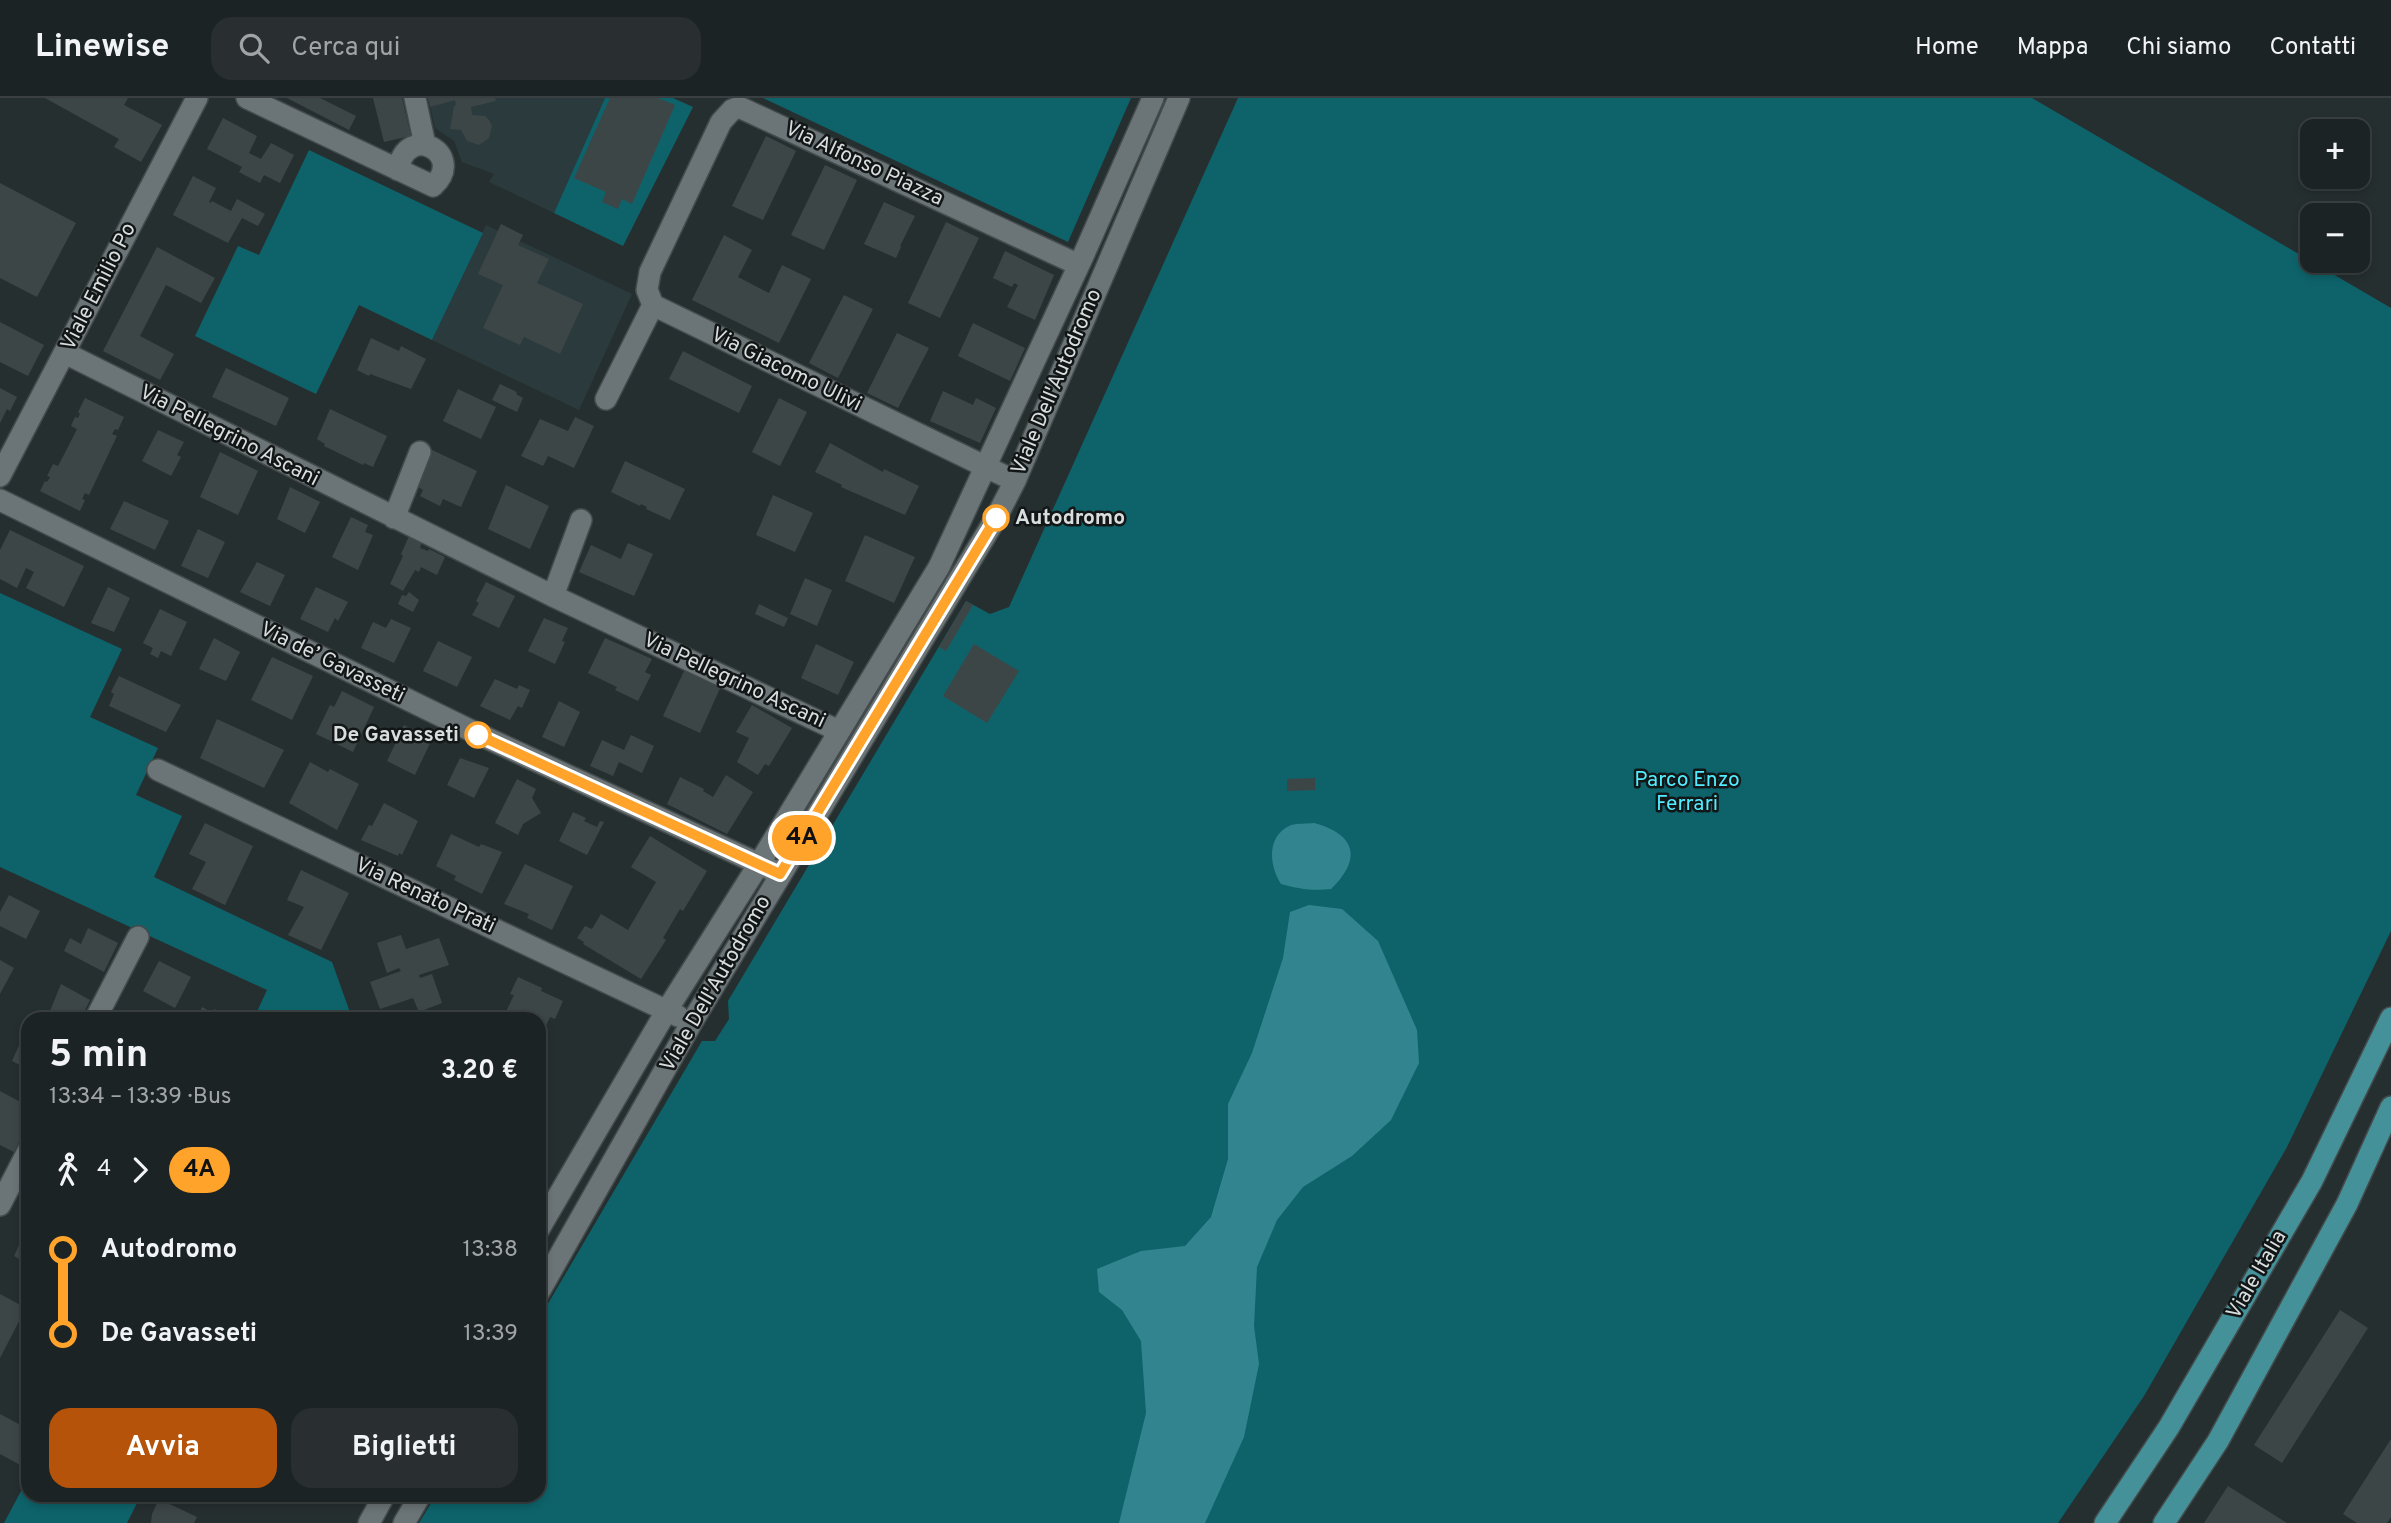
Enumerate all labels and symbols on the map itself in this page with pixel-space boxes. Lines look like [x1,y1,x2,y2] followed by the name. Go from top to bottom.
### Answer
[780,115,948,213] street label: Via Alfonso Piazza
[55,219,143,355] street label: Viale Emilio Po
[1006,285,1108,479] street label: Viale Dell'Autodromo
[706,322,866,418] street label: Via Giacomo Ulivi
[135,379,323,493] street label: Via Pellegrino Ascani
[983,505,1009,531] marker: Autodromo
[1015,505,1125,532] place label: Autodromo
[255,616,409,710] street label: Via de’ Gavasseti
[638,627,830,735] street label: Via Pellegrino Ascani
[333,722,459,749] place label: De Gavasseti
[465,722,491,748] marker: De Gavasseti
[1634,767,1740,818] park label: Parco Enzo Ferrari
[770,815,834,861] line badge: 4A
[351,852,499,940] street label: Via Renato Prati
[654,891,778,1077] street label: Viale Dell'Autodromo
[2221,1226,2293,1324] street label: Viale Italia

